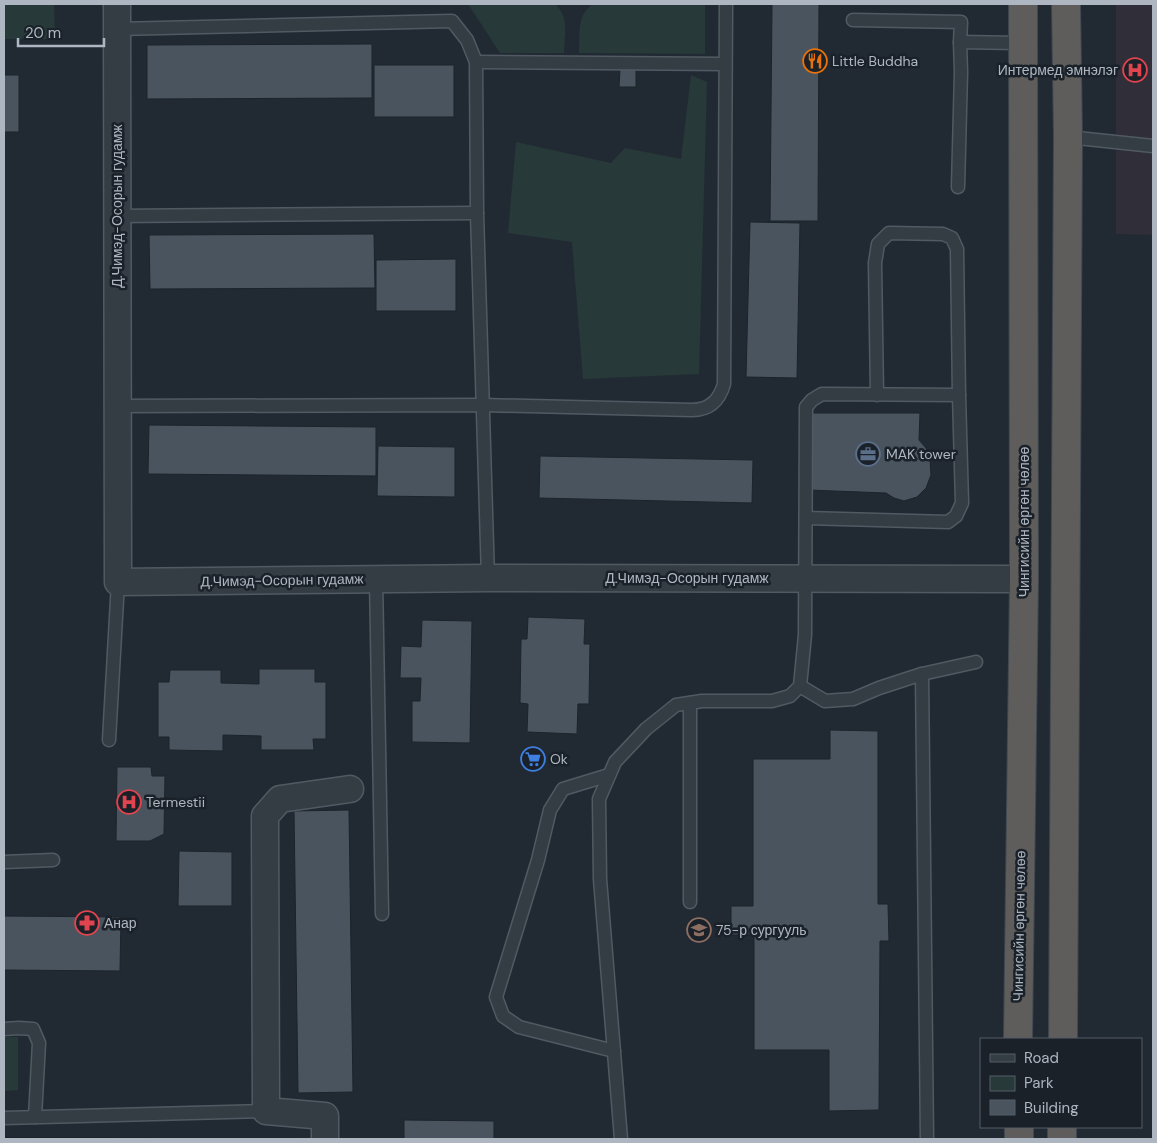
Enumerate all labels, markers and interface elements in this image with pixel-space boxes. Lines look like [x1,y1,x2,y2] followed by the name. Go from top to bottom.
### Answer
[18,15,104,47] scale bar
[25,23,61,43] text: 20 m
[802,48,828,74] restaurant icon: Little Buddha
[832,52,918,70] place label: Little Buddha
[1122,57,1148,83] hospital icon: Интермед эмнэлэг
[998,61,1118,79] place label: Интермед эмнэлэг
[108,124,126,288] street label: Д.Чимэд-Осорын гудамж
[855,441,881,467] office icon: MAK tower
[886,445,956,463] place label: MAK tower
[1015,446,1033,597] street label: Чингисийн өргөн чөлөө
[605,569,769,587] street label: Д.Чимэд-Осорын гудамж
[200,570,364,590] street label: Д.Чимэд-Осорын гудамж
[520,746,546,772] supermarket icon: Ok
[550,750,568,768] place label: Ok
[116,789,142,815] hospital icon: Termestii
[146,793,205,811] place label: Termestii
[1009,850,1029,1001] street label: Чингисийн өргөн чөлөө
[74,910,100,936] pharmacy icon: Анар
[104,914,137,932] place label: Анар
[686,917,712,943] school or university icon: 75-р сургууль
[716,921,807,939] place label: 75-р сургууль
[980,1038,1142,1128] legend
[1024,1048,1059,1068] text: Road
[1024,1073,1054,1093] text: Park
[1024,1098,1079,1118] text: Building

